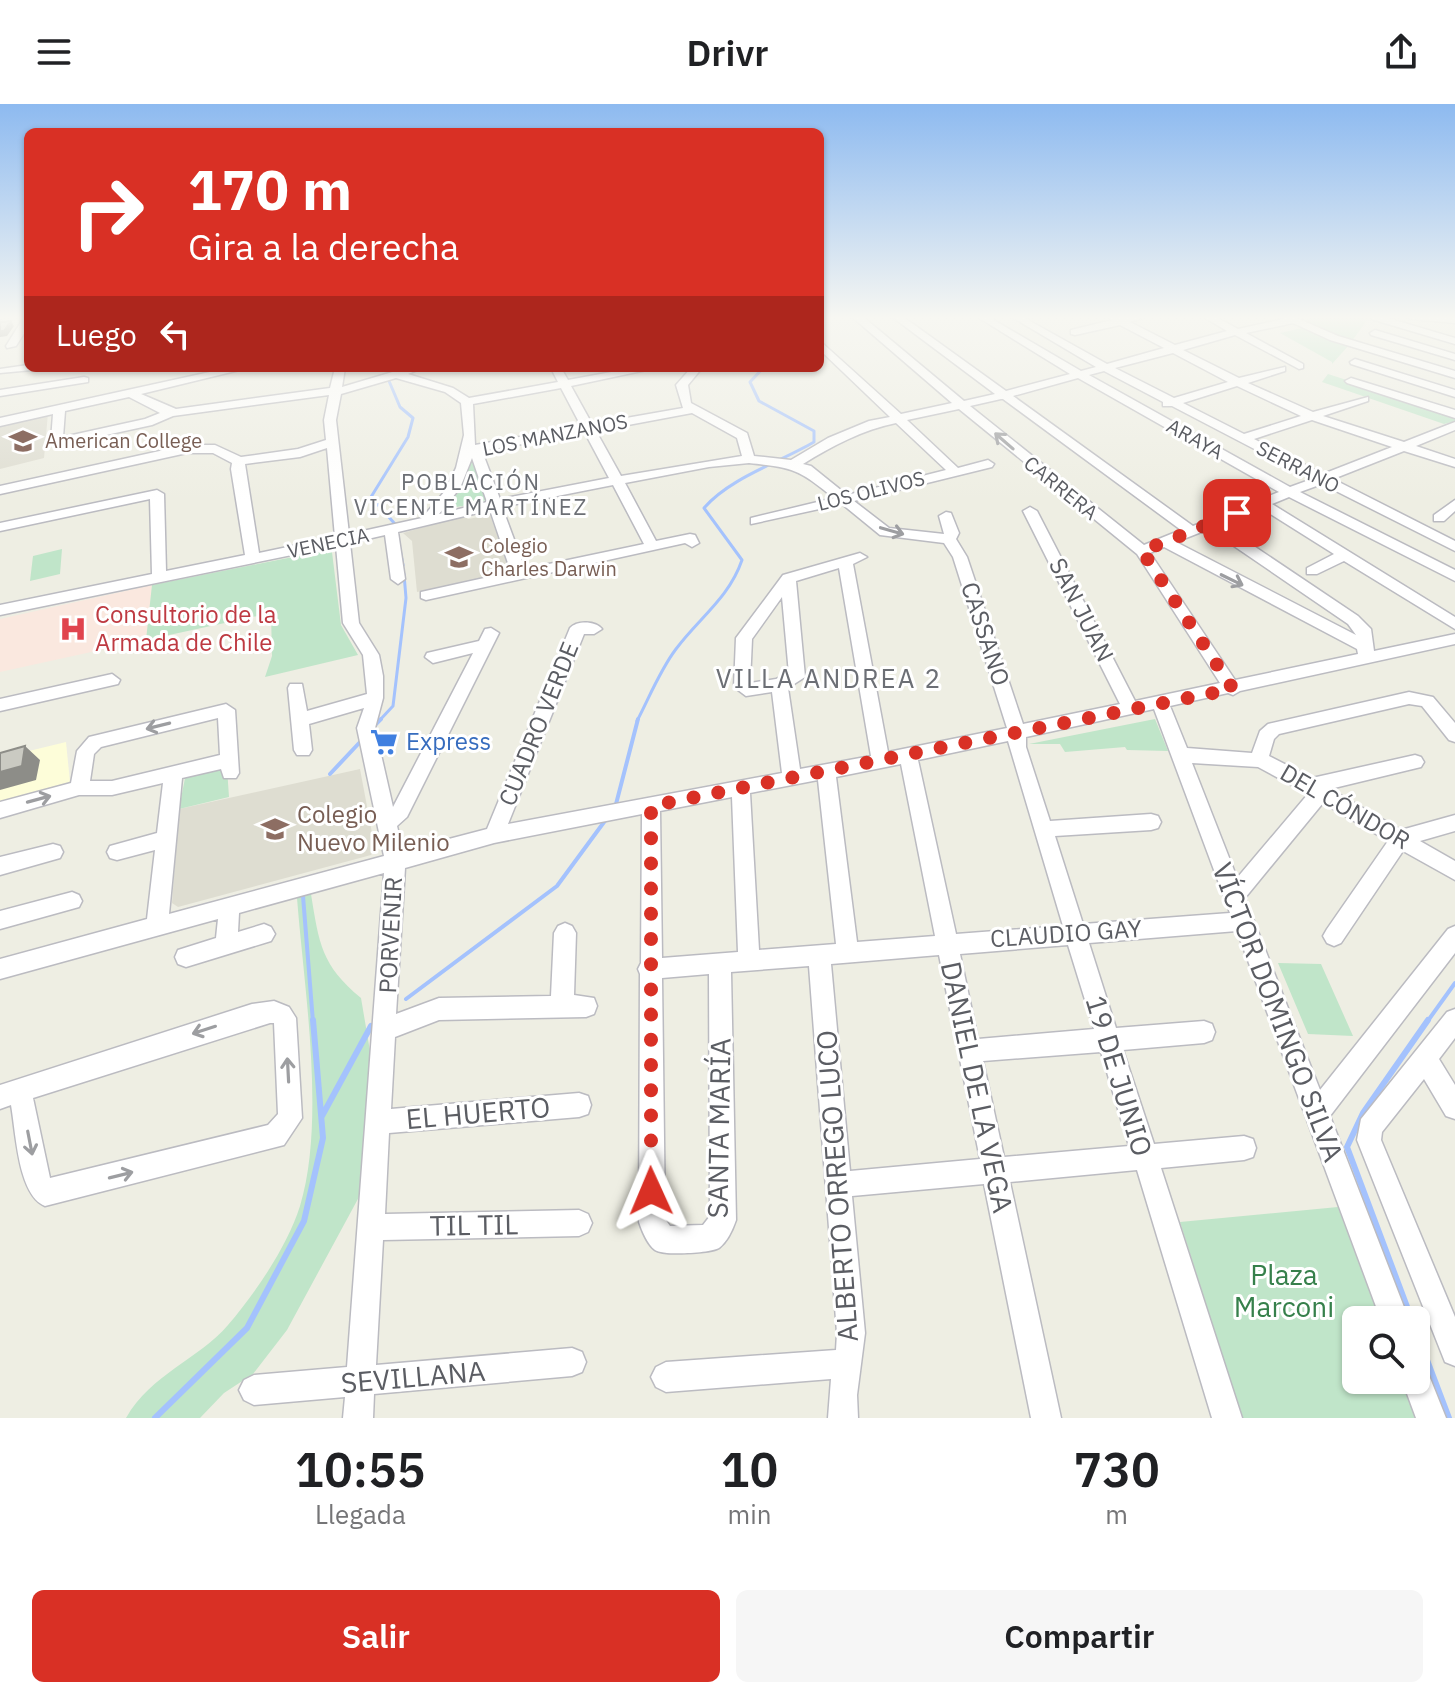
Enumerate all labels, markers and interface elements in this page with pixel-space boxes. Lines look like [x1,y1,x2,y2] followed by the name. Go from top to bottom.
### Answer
[687,29,768,76] text: Drivr
[32,30,76,74] icon: menu
[1379,30,1423,74] icon: share
[188,153,352,225] text: 170 m
[56,160,160,264] icon: right
[188,223,459,270] text: Gira a la derecha
[153,312,197,356] icon: left
[56,315,137,354] text: Luego
[480,407,630,462] street label: LOS MANZANOS
[1162,412,1229,465] street label: ARAYA
[8,426,38,456] school or university icon: American College
[45,427,202,454] place label: American College
[995,432,1015,450] one-way arrow
[1252,434,1344,499] street label: SERRANO
[1019,449,1104,526] street label: CARRERA
[814,464,927,517] street label: LOS OLIVOS
[354,467,588,521] district label: POBLACIÓN VICENTE MARTÍNEZ
[1203,479,1271,547] pin
[1215,491,1259,535] icon: arrive
[285,521,371,564] street label: VENECIA
[878,524,904,539] one-way arrow
[481,532,617,582] place label: Colegio Charles Darwin
[444,542,474,572] school or university icon: Colegio Charles Darwin
[1042,552,1122,667] street label: SAN JUAN
[1220,573,1244,588] one-way arrow
[954,578,1018,690] street label: CASSANO
[95,598,277,658] place label: Consultorio de la Armada de Chile
[58,614,88,644] hospital icon: Consultorio de la Armada de Chile
[491,637,586,810] street label: CUADRO VERDE
[716,661,942,695] district label: VILLA ANDREA 2
[146,719,172,734] one-way arrow
[406,725,491,757] place label: Express
[369,727,399,757] supermarket icon: Express
[1275,756,1416,856] street label: DEL CÓNDOR
[26,791,52,806] one-way arrow
[297,798,450,858] place label: Colegio Nuevo Milenio
[260,814,290,844] school or university icon: Colegio Nuevo Milenio
[1204,857,1353,1167] street label: VÍCTOR DOMINGO SILVA
[371,876,409,994] street label: PORVENIR
[989,912,1143,954] street label: CLAUDIO GAY
[933,958,1022,1216] street label: DANIEL DE LA VEGA
[1078,991,1161,1161] street label: 19 DE JUNIO
[192,1024,217,1038] one-way arrow
[807,1029,866,1343] street label: ALBERTO ORREGO LUCO
[698,1037,739,1219] street label: SANTA MARÍA
[280,1057,295,1084] one-way arrow
[404,1088,552,1137] street label: EL HUERTO
[23,1130,38,1156] one-way arrow
[609,1149,693,1233] position arrow
[107,1166,133,1181] one-way arrow
[429,1205,519,1244] street label: TIL TIL
[1234,1256,1334,1325] park label: Plaza Marconi
[1342,1306,1430,1394] map controls
[1342,1306,1430,1394] button: search
[339,1352,487,1401] street label: SEVILLANA
[295,1438,426,1500] text: 10:55
[721,1438,778,1500] text: 10
[1073,1438,1160,1500] text: 730
[315,1497,406,1531] text: Llegada
[728,1497,772,1531] text: min
[1105,1497,1128,1531] text: m
[32,1590,720,1682] button: Salir
[736,1590,1423,1682] button: Compartir

